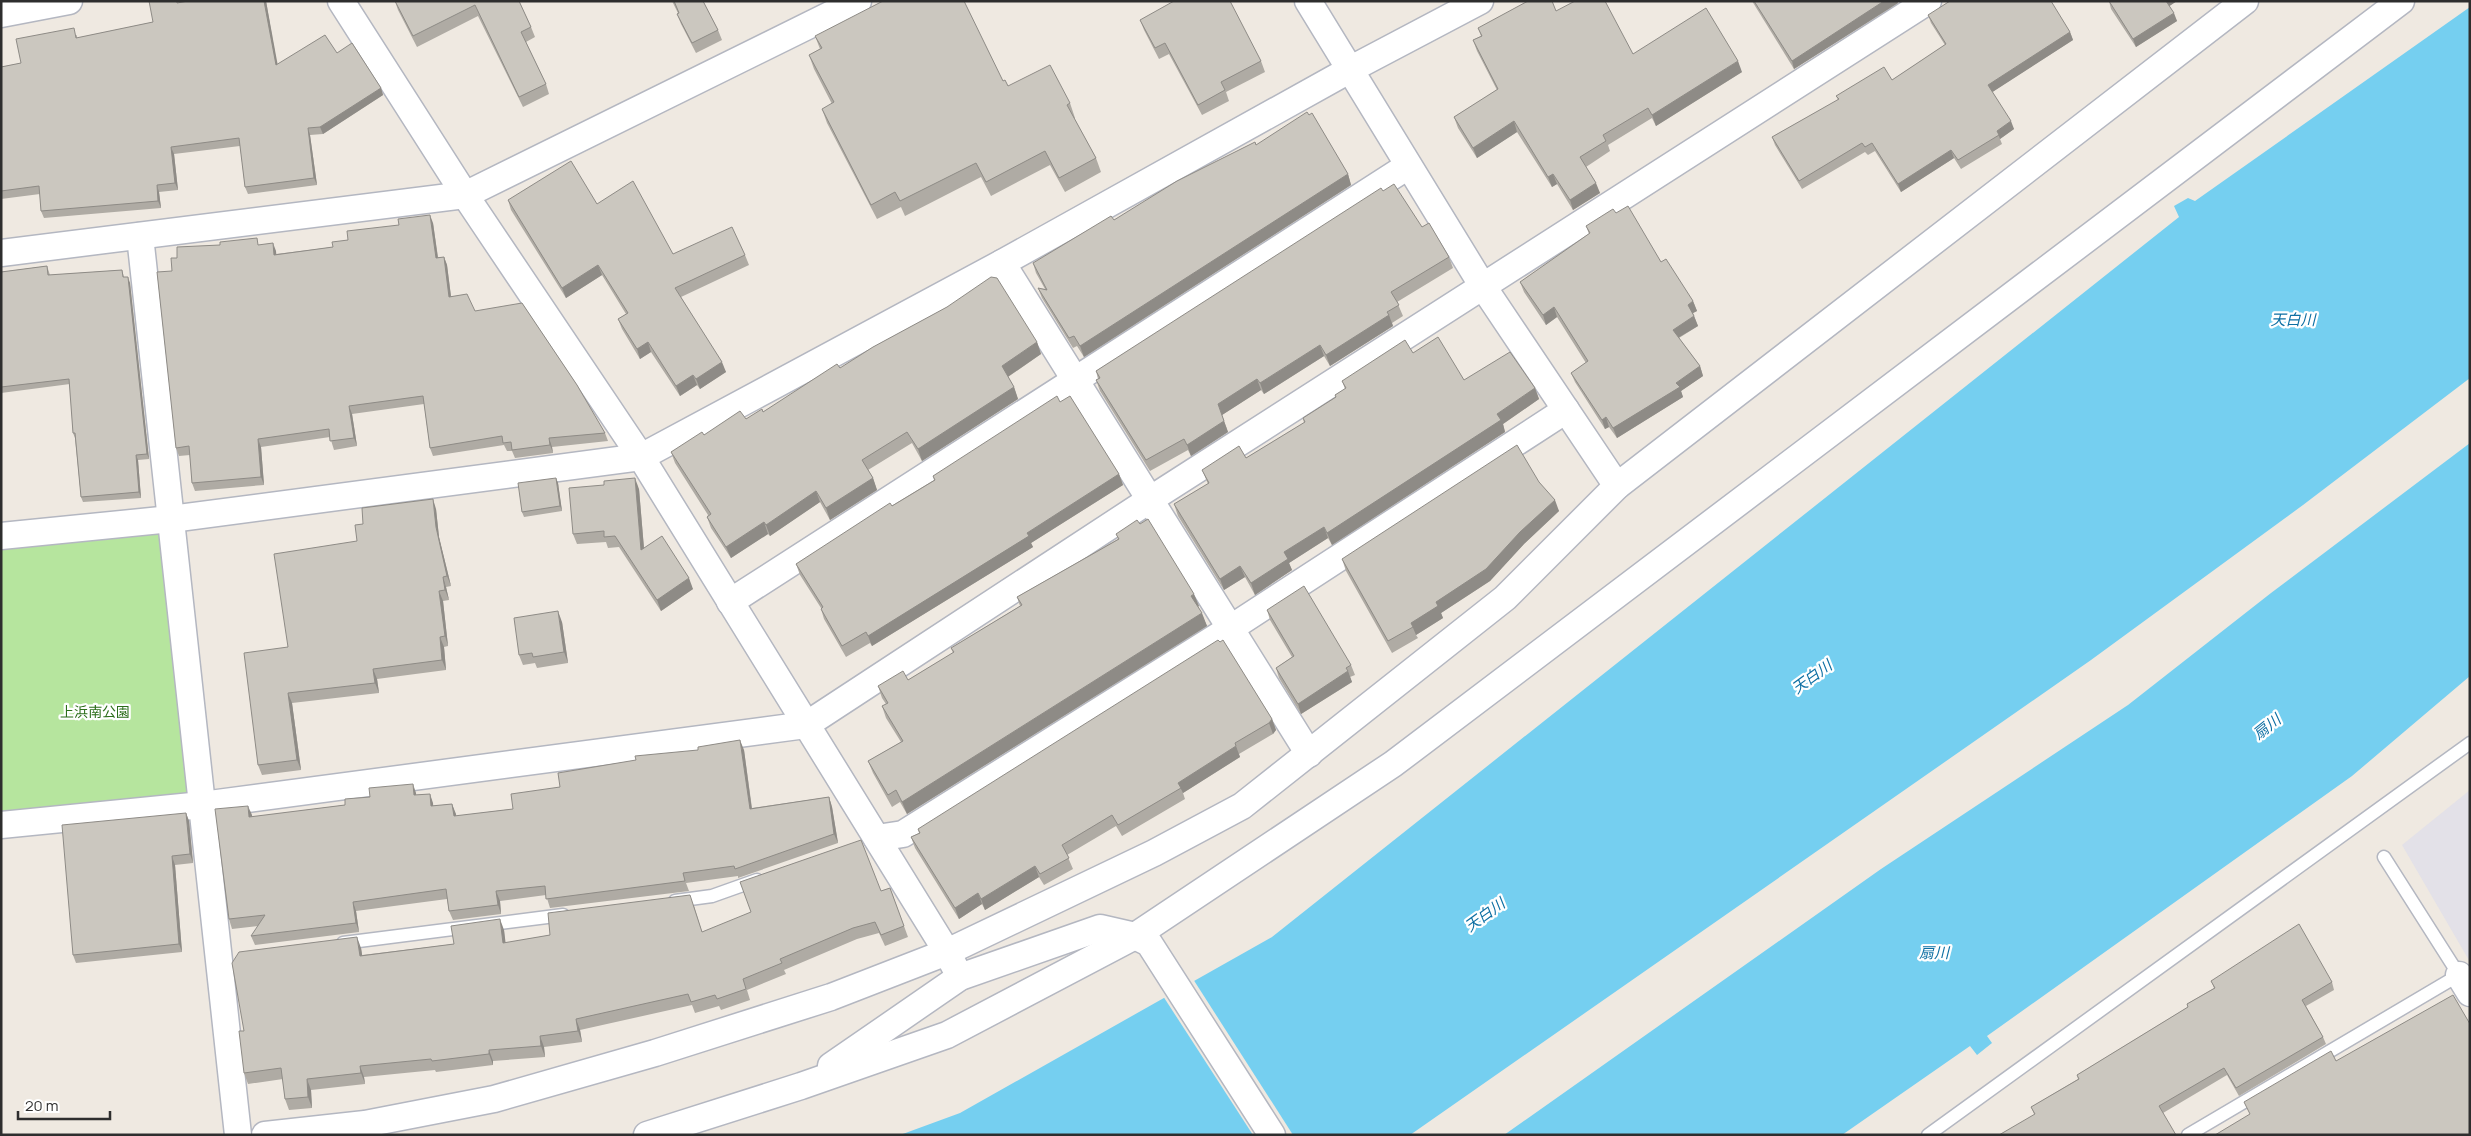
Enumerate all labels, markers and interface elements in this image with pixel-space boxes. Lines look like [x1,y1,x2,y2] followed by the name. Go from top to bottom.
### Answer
[2270,309,2317,330] water label: 天白川
[1787,654,1838,698] water label: 天白川
[60,702,130,721] park label: 上浜南公園
[2248,708,2286,744] water label: 扇川
[1460,892,1511,936] water label: 天白川
[1919,942,1951,963] water label: 扇川
[18,1088,110,1120] scale bar
[25,1095,58,1116] text: 20 m

